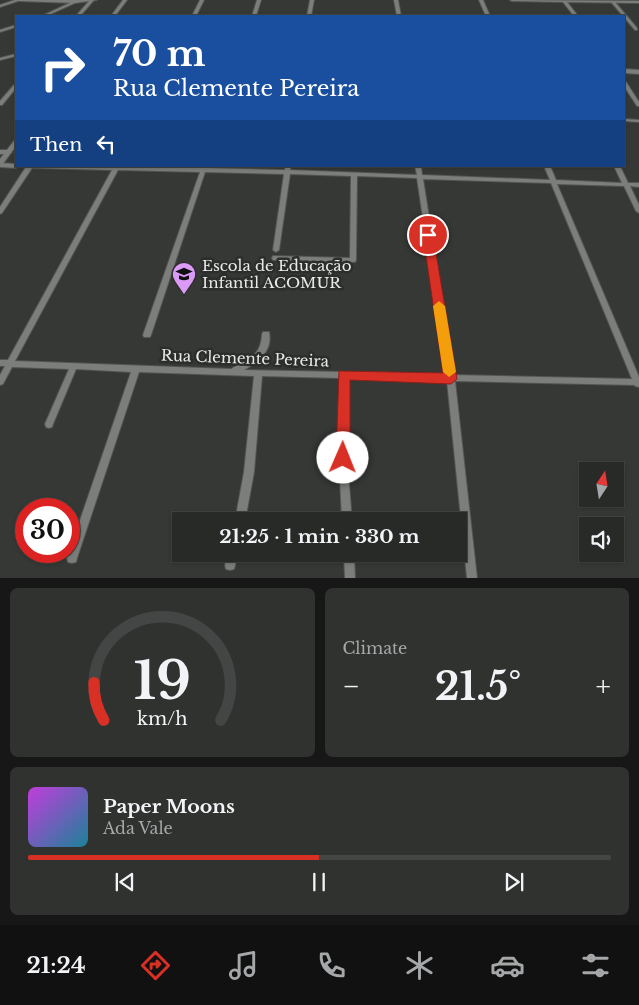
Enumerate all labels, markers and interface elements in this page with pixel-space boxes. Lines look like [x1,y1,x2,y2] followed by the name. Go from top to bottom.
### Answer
[113,32,206,75] text: 70 m
[30,35,95,100] icon: right
[113,75,359,102] text: Rua Clemente Pereira
[92,130,120,158] icon: left
[30,133,82,156] text: Then
[407,214,449,256] pin
[414,221,442,249] icon: arrive
[202,256,352,292] place label: Escola de Educação Infantil ACOMUR
[171,261,197,295] school or university icon: Escola de Educação Infantil ACOMUR
[161,346,330,370] street label: Rua Clemente Pereira
[316,431,368,483] position arrow
[579,462,624,508] north arrow
[579,462,624,562] map controls
[15,498,80,563] speed limit sign: 30
[579,517,624,562] button: sound
[219,525,420,548] text: 21:25 · 1 min · 330 m
[343,638,407,658] text: Climate
[133,649,191,713] text: 19
[435,663,521,710] text: 21.5°
[343,669,360,704] text: −
[596,669,611,704] text: +
[137,708,188,730] text: km/h
[103,795,235,818] text: Paper Moons
[103,818,173,838] text: Ada Vale
[111,868,139,896] icon: previous
[305,868,333,896] icon: pause
[500,868,528,896] icon: next
[138,948,173,983] icon: directions
[226,948,261,983] icon: music
[314,948,349,983] icon: phone
[402,948,437,983] icon: climate
[490,948,525,983] icon: car
[578,948,613,983] icon: filters
[26,952,86,979] text: 21:24

